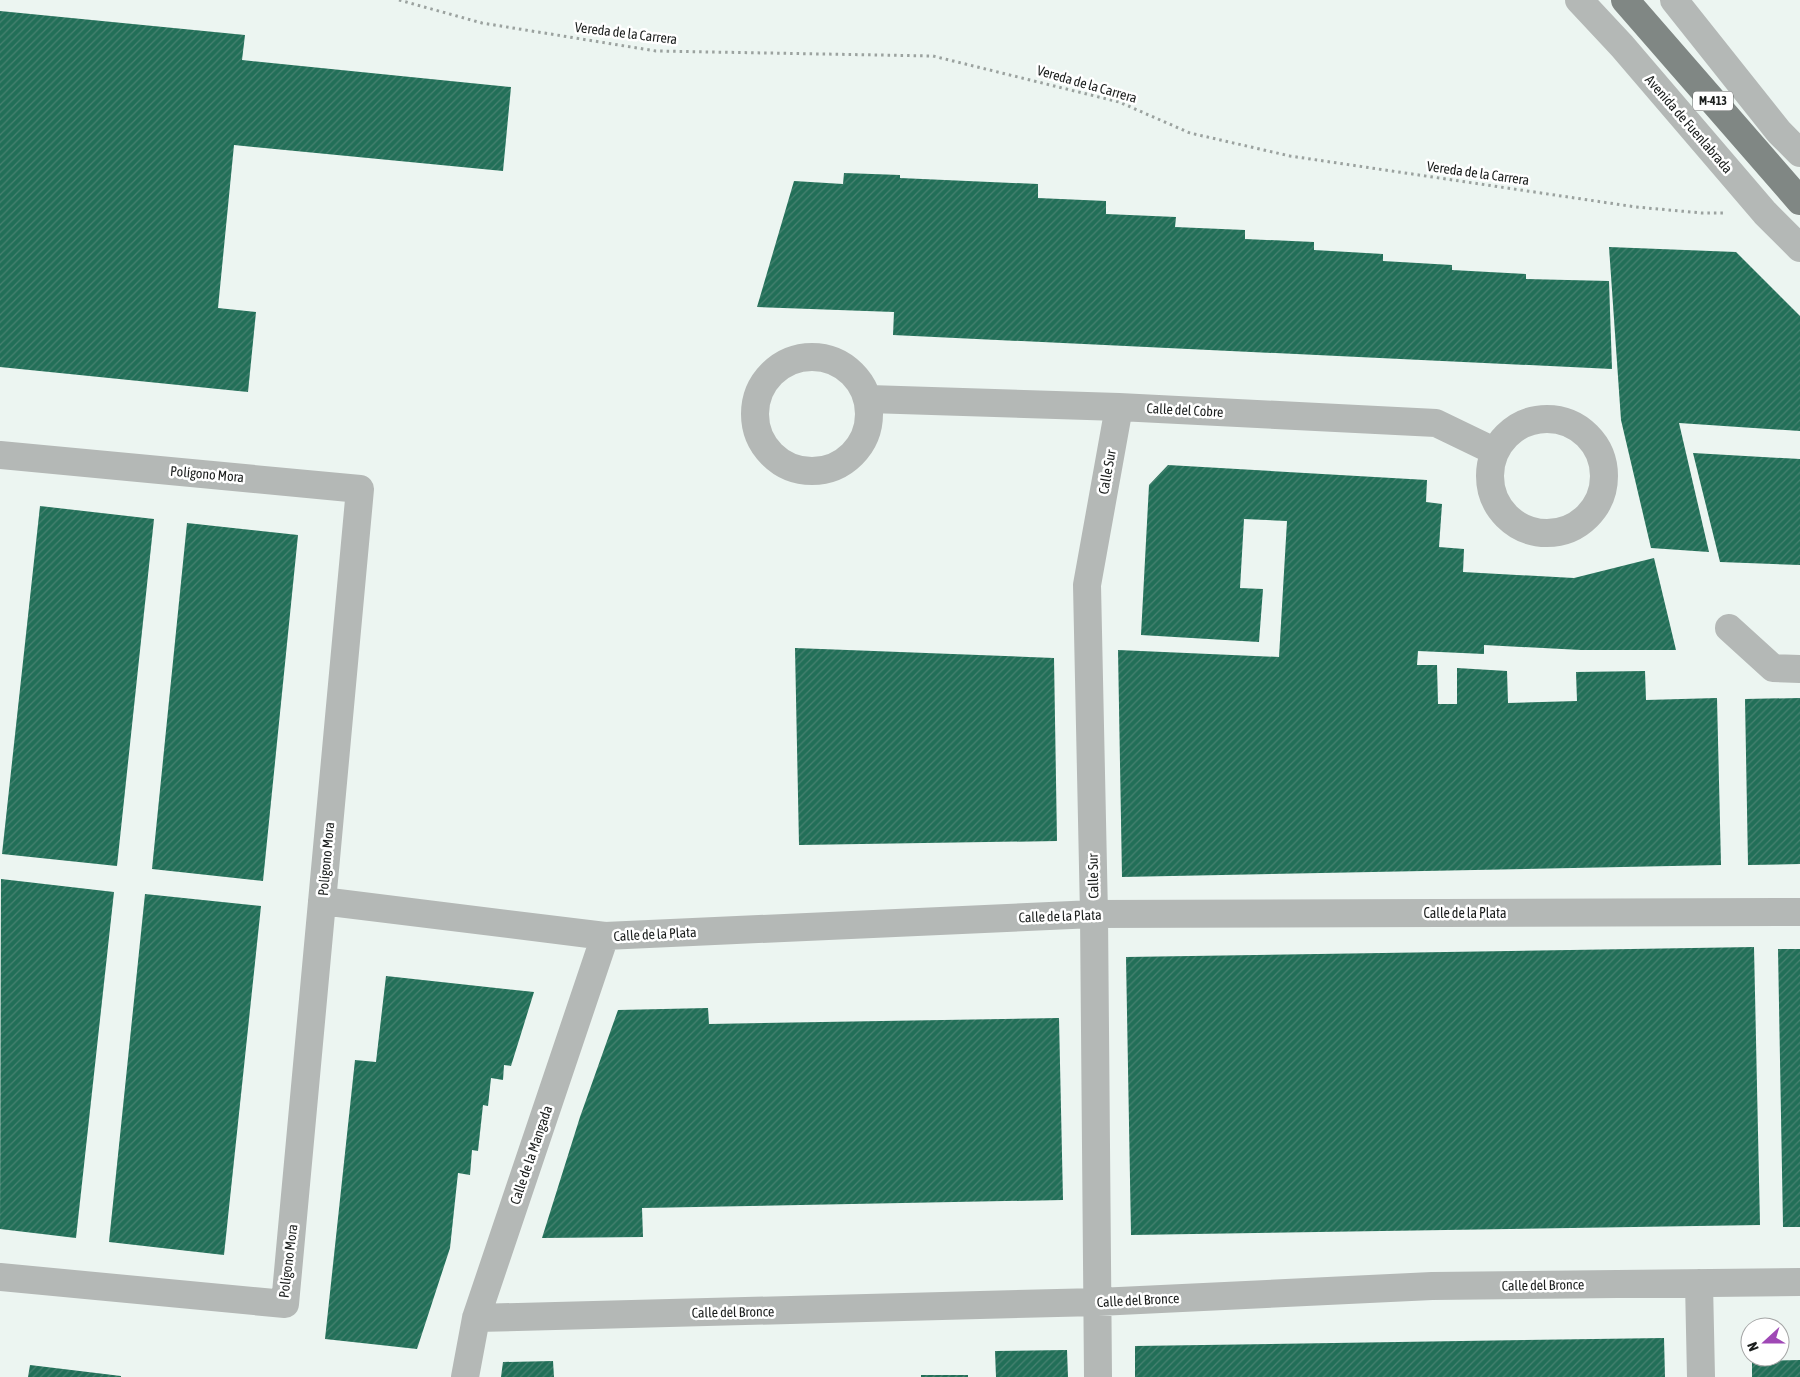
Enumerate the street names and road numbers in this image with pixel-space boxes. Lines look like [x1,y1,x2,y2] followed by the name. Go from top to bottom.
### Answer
[574,19,678,47] street label: Vereda de la Carrera
[1035,62,1139,106] street label: Vereda de la Carrera
[1642,72,1736,176] street label: Avenida de Fuenlabrada
[1693,92,1733,110] road number: M-413
[1426,158,1530,188] street label: Vereda de la Carrera
[1146,400,1224,420] street label: Calle del Cobre
[1095,448,1119,496] street label: Calle Sur
[169,463,245,485] street label: Polígono Mora
[315,821,337,897] street label: Polígono Mora
[1085,852,1101,899] street label: Calle Sur
[1423,905,1507,921] street label: Calle de la Plata
[1018,907,1102,925] street label: Calle de la Plata
[613,924,697,944] street label: Calle de la Plata
[507,1103,555,1207] street label: Calle de la Mangada
[276,1223,300,1299] street label: Polígono Mora
[1502,1276,1584,1294] street label: Calle del Bronce
[1096,1290,1180,1310] street label: Calle del Bronce
[692,1303,774,1321] street label: Calle del Bronce

